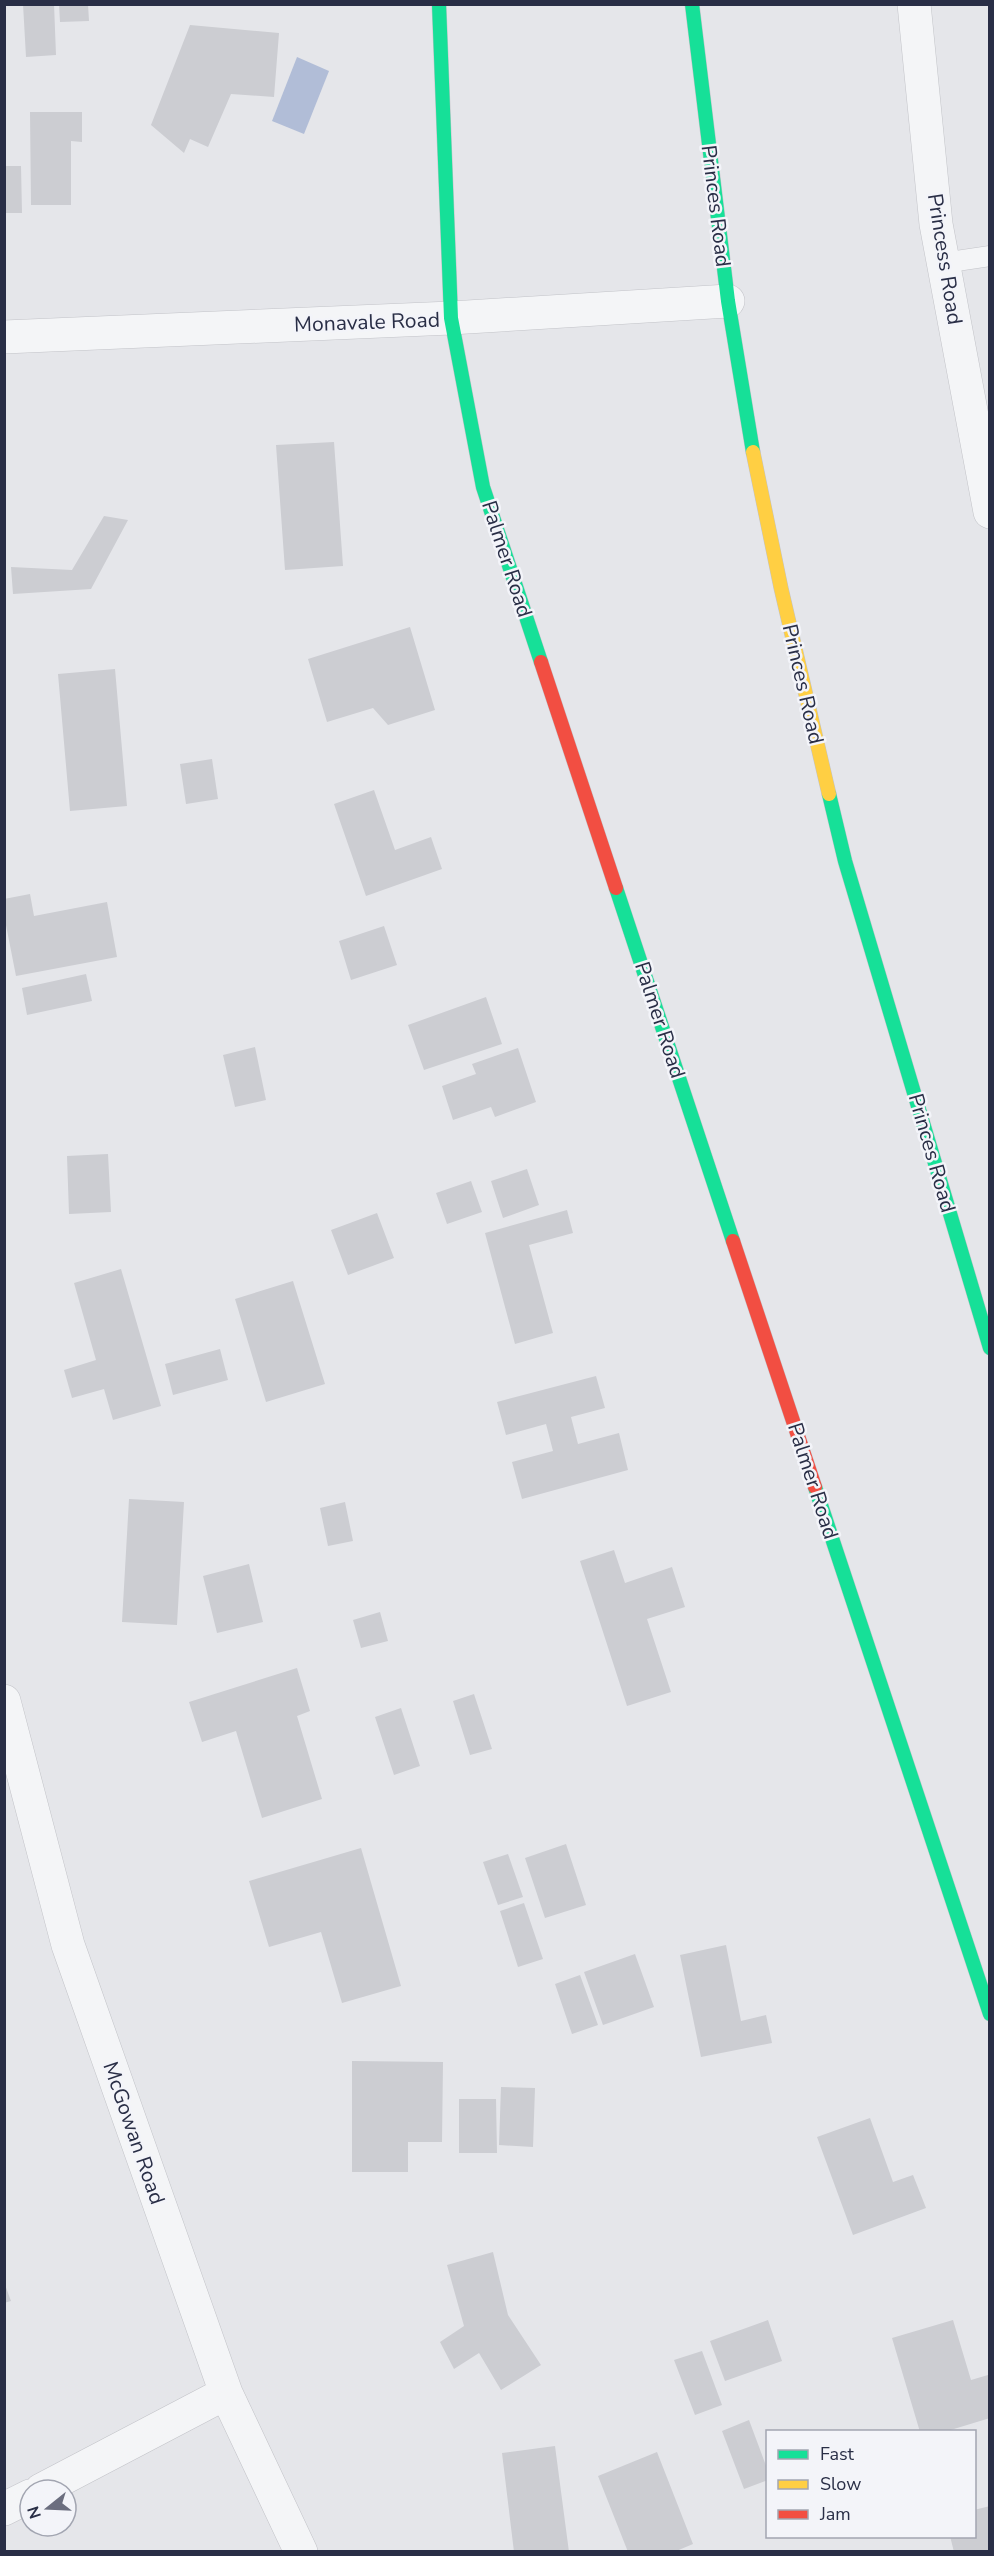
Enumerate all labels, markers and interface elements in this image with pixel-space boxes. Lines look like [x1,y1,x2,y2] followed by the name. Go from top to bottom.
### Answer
[695,144,737,268] street label: Princes Road
[921,191,969,327] street label: Princess Road
[294,305,440,339] street label: Monavale Road
[475,497,539,621] street label: Palmer Road
[776,621,830,747] street label: Princes Road
[628,958,692,1082] street label: Palmer Road
[902,1090,962,1216] street label: Princes Road
[781,1419,845,1543] street label: Palmer Road
[96,2058,172,2208] street label: McGowan Road
[766,2430,976,2538] legend
[820,2442,855,2466] text: Fast
[820,2472,861,2496] text: Slow
[18,2478,78,2538] north arrow
[819,2502,851,2526] text: Jam
[22,2503,47,2521] text: N

